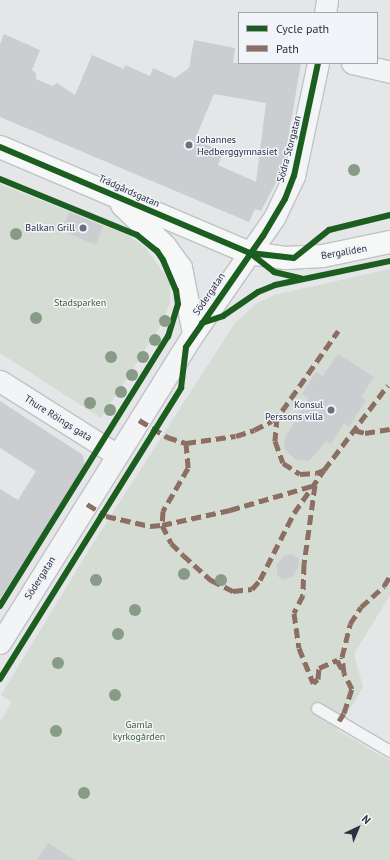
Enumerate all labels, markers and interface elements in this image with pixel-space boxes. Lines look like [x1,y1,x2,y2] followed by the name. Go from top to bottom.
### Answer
[238,12,378,64] legend
[276,21,329,36] text: Cycle path
[276,41,299,56] text: Path
[274,114,304,184] street label: Södra Storgatan
[197,133,277,156] place label: Johannes Hedberggymnasiet
[184,140,194,150] marker: Johannes Hedberggymnasiet
[97,172,161,210] street label: Trädgårdsgatan
[25,222,75,234] place label: Balkan Grill
[78,223,88,233] marker: Balkan Grill
[320,242,368,262] street label: Bergaliden
[190,270,228,318] street label: Södergatan
[54,297,106,309] park label: Stadsparken
[22,392,94,444] street label: Thure Röings gata
[265,398,323,422] place label: Konsul Perssons villa
[326,405,336,415] marker: Konsul Perssons villa
[22,554,58,602] street label: Södergatan
[113,718,165,742] park label: Gamla kyrkogården
[338,808,378,848] north arrow
[359,812,374,827] text: N

